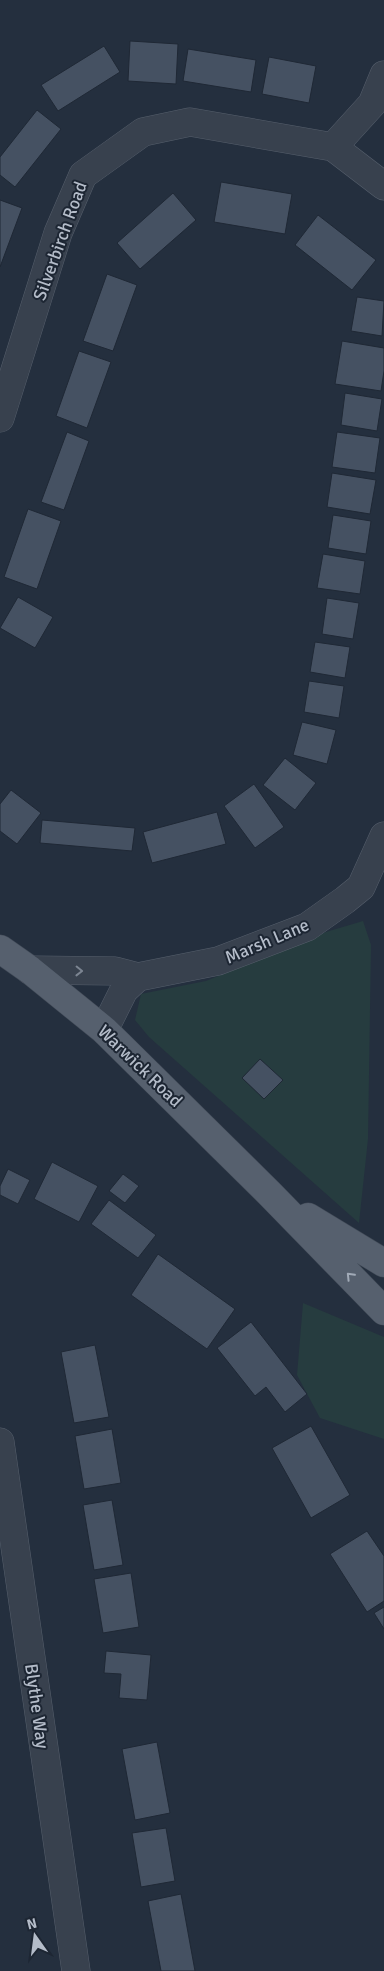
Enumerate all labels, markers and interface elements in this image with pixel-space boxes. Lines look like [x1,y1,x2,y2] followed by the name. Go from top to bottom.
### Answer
[28,179,92,303] street label: Silverbirch Road
[222,913,312,969] street label: Marsh Lane
[76,966,83,976] one-way arrow
[93,1020,187,1112] street label: Warwick Road
[347,1272,356,1281] one-way arrow
[20,1662,54,1750] street label: Blythe Way
[10,1911,60,1961] north arrow
[25,1914,39,1933] text: N

